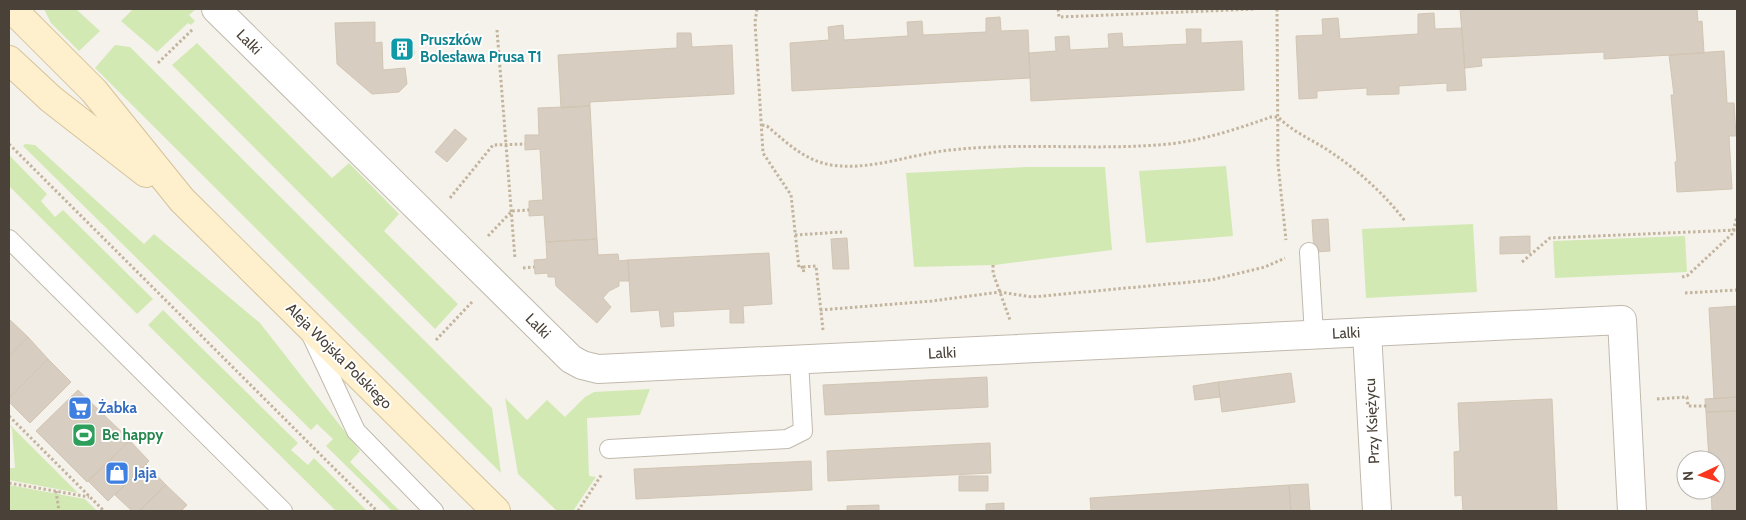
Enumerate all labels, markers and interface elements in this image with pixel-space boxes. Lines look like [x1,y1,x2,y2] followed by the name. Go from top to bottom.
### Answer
[233,26,265,58] street label: Lalki
[420,31,542,66] place label: Pruszków Bolesława Prusa T1
[389,36,415,62] building icon: Pruszków Bolesława Prusa T1
[282,299,396,413] street label: Aleja Wojska Polskiego
[522,310,554,342] street label: Lalki
[1331,323,1361,343] street label: Lalki
[927,343,957,363] street label: Lalki
[1361,378,1383,464] street label: Przy Księżycu
[67,395,93,421] supermarket icon: Żabka
[98,399,137,417] place label: Żabka
[71,422,97,448] sports icon: Be happy
[102,426,164,444] place label: Be happy
[1676,450,1726,500] north arrow
[104,460,130,486] shop icon: Jaja
[133,464,157,482] place label: Jaja
[1679,470,1697,481] text: N

